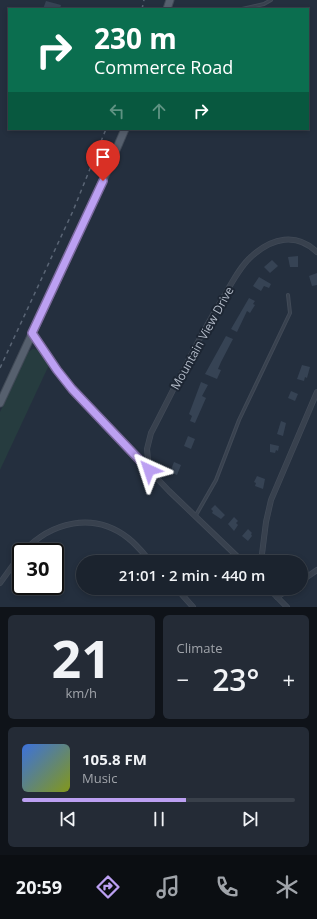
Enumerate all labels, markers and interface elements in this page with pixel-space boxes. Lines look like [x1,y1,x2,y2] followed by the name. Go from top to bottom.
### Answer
[94,19,177,57] text: 230 m
[28,24,80,76] icon: right
[94,55,233,79] text: Commerce Road
[106,100,128,122] icon: left
[148,100,170,122] icon: ahead
[190,100,212,122] icon: right
[86,140,120,181] pin
[92,146,114,168] icon: arrive
[166,283,238,393] street label: Mountain View Drive
[128,449,170,491] position arrow
[12,543,64,595] speed limit sign: 30
[119,565,265,585] text: 21:01 · 2 min · 440 m
[52,622,111,693] text: 21
[177,639,222,657] text: Climate
[212,659,259,700] text: 23°
[177,664,189,694] text: −
[282,664,295,694] text: +
[65,684,97,702] text: km/h
[82,749,147,769] text: 105.8 FM
[82,769,117,787] text: Music
[57,808,79,830] icon: previous
[148,808,170,830] icon: pause
[239,808,261,830] icon: next
[94,873,122,901] icon: directions
[154,873,182,901] icon: music
[213,873,241,901] icon: phone
[273,873,301,901] icon: climate
[16,875,62,899] text: 20:59

